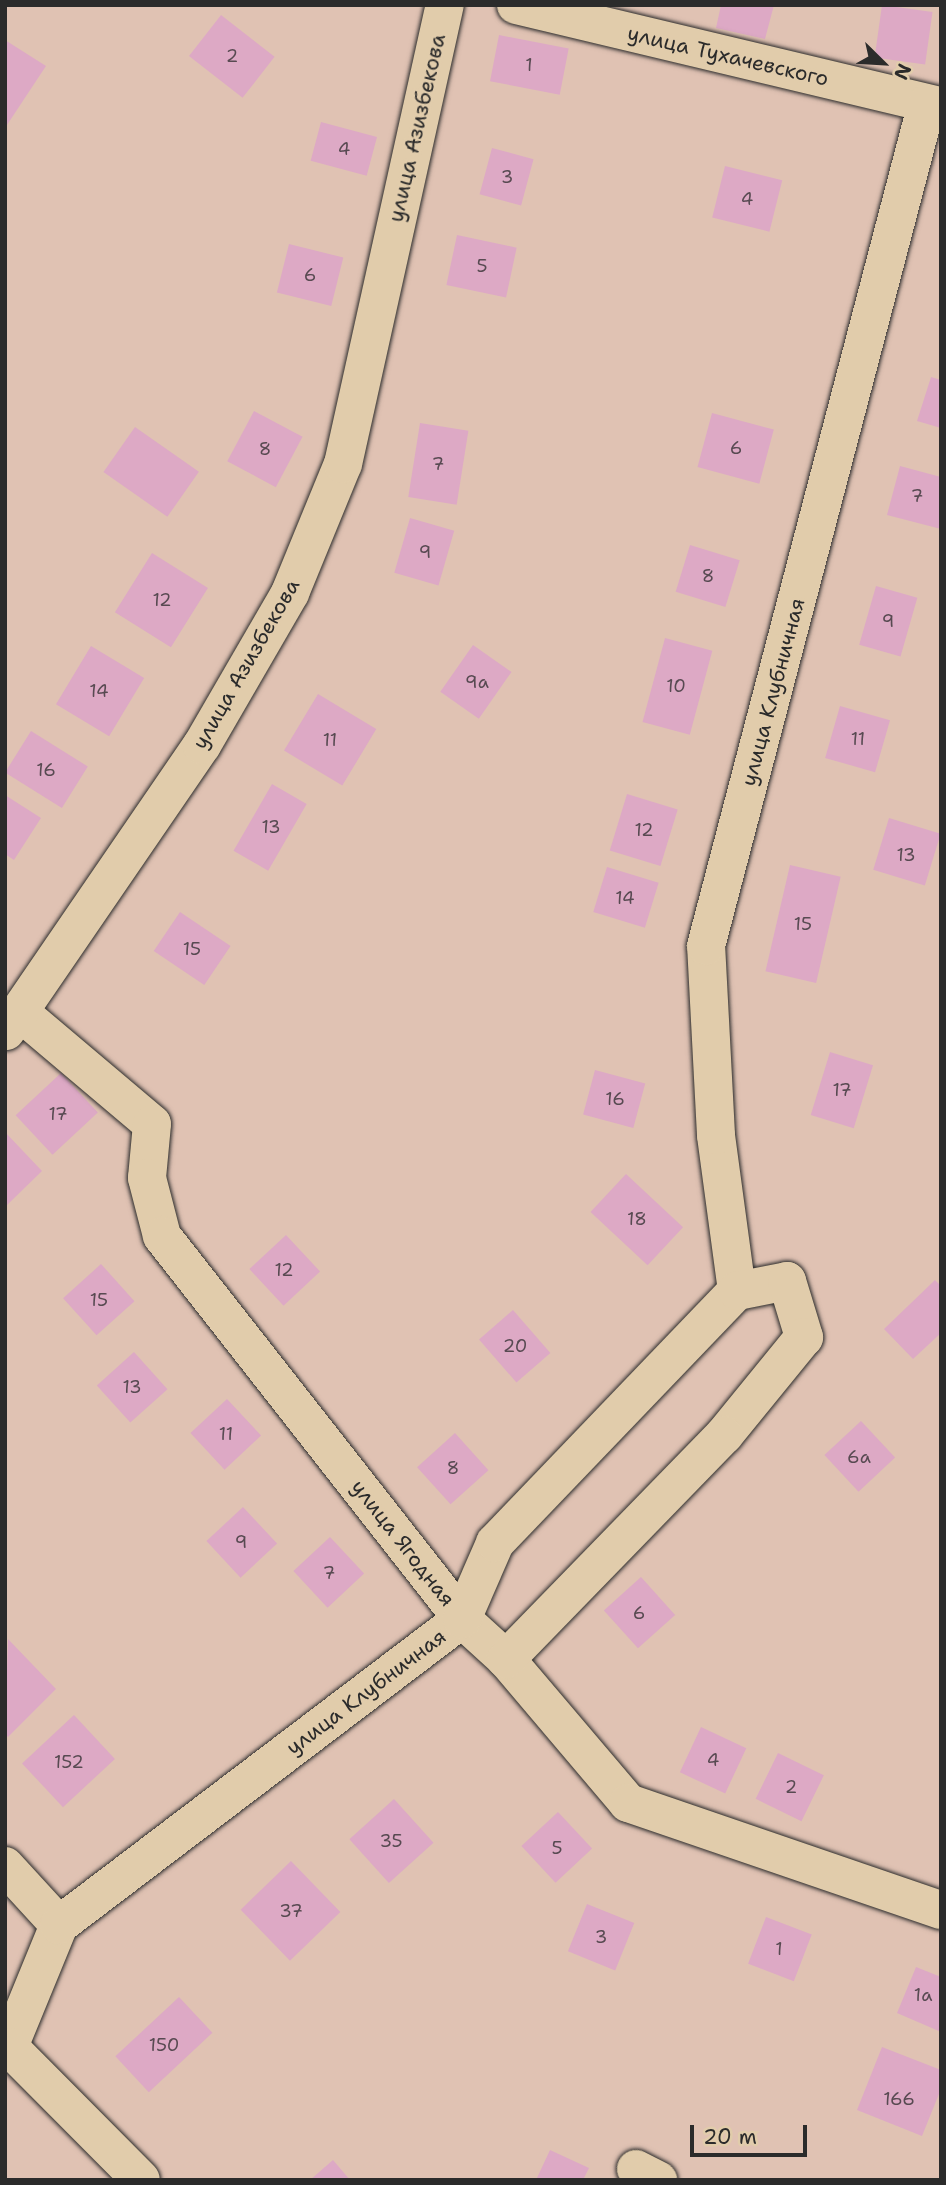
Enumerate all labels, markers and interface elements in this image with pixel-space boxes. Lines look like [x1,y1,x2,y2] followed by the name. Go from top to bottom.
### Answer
[625,21,831,91] street label: улица Тухачевского
[848,28,918,98] north arrow
[383,32,451,224] street label: улица Азизбекова
[226,45,238,67] house number: 2
[525,54,533,76] house number: 1
[888,60,917,84] text: N
[338,138,350,160] house number: 4
[501,166,513,188] house number: 3
[741,188,753,210] house number: 4
[476,255,488,277] house number: 5
[304,264,316,286] house number: 6
[730,437,742,459] house number: 6
[259,438,271,460] house number: 8
[432,453,444,475] house number: 7
[911,485,923,507] house number: 7
[419,541,431,563] house number: 9
[702,565,714,587] house number: 8
[187,574,305,754] street label: улица Азизбекова
[152,589,172,611] house number: 12
[736,595,810,789] street label: улица Клубничная
[882,610,894,632] house number: 9
[465,671,489,693] house number: 9а
[666,675,686,697] house number: 10
[89,680,109,702] house number: 14
[851,728,865,750] house number: 11
[323,729,337,751] house number: 11
[36,759,56,781] house number: 16
[261,816,281,838] house number: 13
[634,819,654,841] house number: 12
[896,844,916,866] house number: 13
[615,887,635,909] house number: 14
[794,913,812,935] house number: 15
[183,938,201,960] house number: 15
[832,1079,852,1101] house number: 17
[605,1088,625,1110] house number: 16
[48,1103,68,1125] house number: 17
[627,1208,647,1230] house number: 18
[274,1259,294,1281] house number: 12
[90,1289,108,1311] house number: 15
[503,1335,527,1357] house number: 20
[122,1376,142,1398] house number: 13
[219,1423,233,1445] house number: 11
[847,1446,871,1468] house number: 6а
[447,1457,459,1479] house number: 8
[346,1475,460,1611] street label: улица Ягодная
[235,1531,247,1553] house number: 9
[323,1562,335,1584] house number: 7
[633,1602,645,1624] house number: 6
[281,1624,451,1760] street label: улица Клубничная
[707,1749,719,1771] house number: 4
[54,1751,84,1773] house number: 152
[785,1776,797,1798] house number: 2
[379,1830,403,1852] house number: 35
[551,1837,563,1859] house number: 5
[279,1900,303,1922] house number: 37
[595,1926,607,1948] house number: 3
[775,1938,783,1960] house number: 1
[914,1984,932,2006] house number: 1а
[149,2034,179,2056] house number: 150
[883,2088,915,2110] house number: 166
[694,2112,811,2156] scale bar
[703,2123,757,2151] text: 20 m

